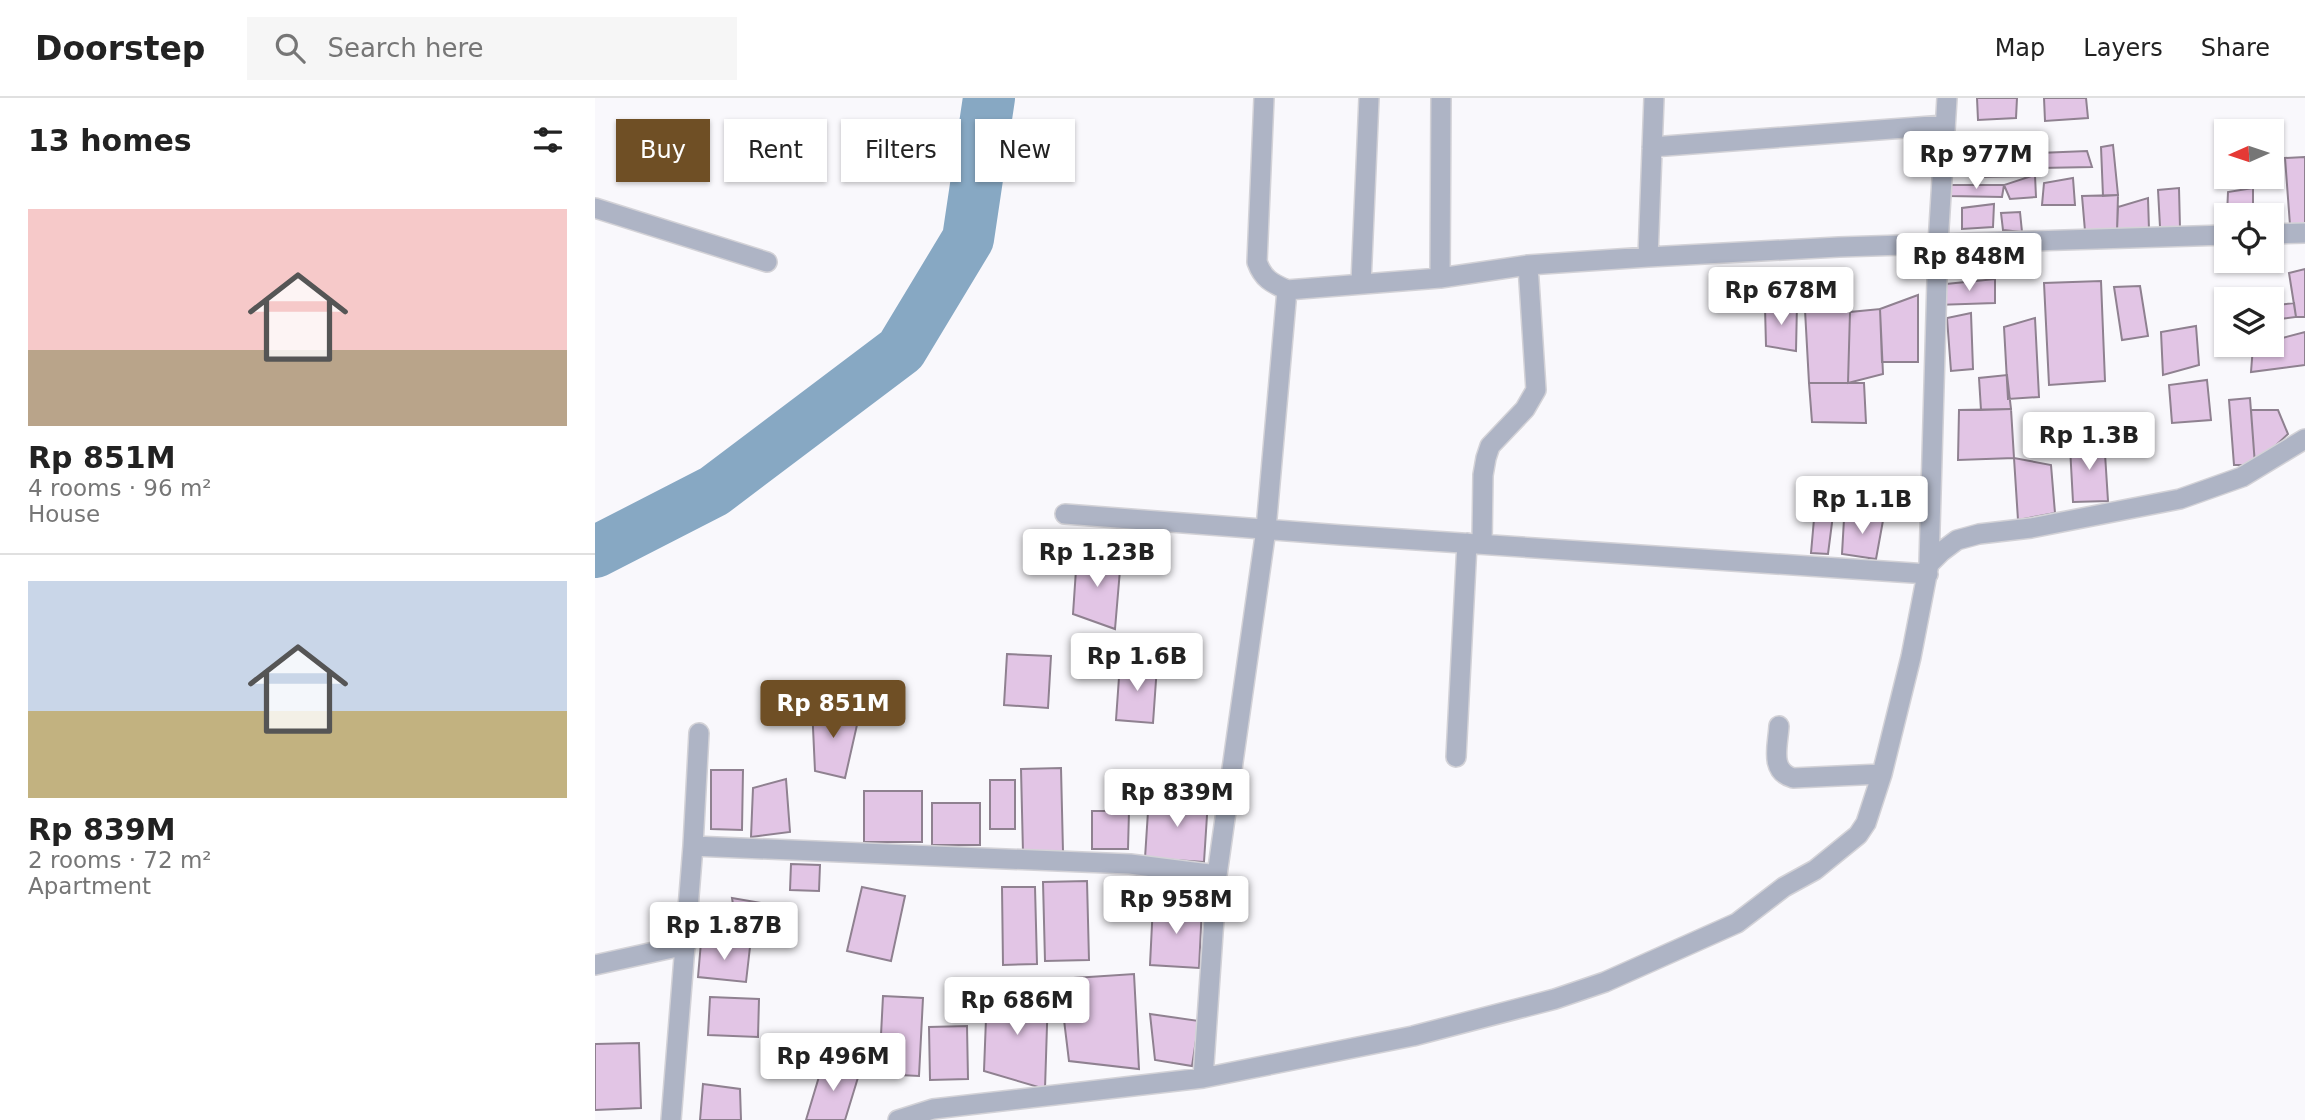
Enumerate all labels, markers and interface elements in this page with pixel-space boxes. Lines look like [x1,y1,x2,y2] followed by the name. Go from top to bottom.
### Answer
[247,17,737,80] search box
[35,29,205,68] text: Doorstep
[271,29,309,67] icon: search
[327,33,484,63] text: Search here
[1995,34,2045,62] text: Map
[2083,34,2163,62] text: Layers
[2201,34,2270,62] text: Share
[616,119,710,182] chip: Buy
[724,119,827,182] chip: Rent
[841,119,961,182] chip: Filters
[975,119,1075,182] chip: New
[2214,119,2284,189] north arrow
[2214,119,2284,357] map controls
[529,121,567,159] icon: filters
[28,123,192,158] text: 13 homes
[1911,132,2041,191] pin: Rp 977M
[1919,141,2033,167] text: Rp 977M
[2214,203,2284,273] button: locate
[1904,234,2034,293] pin: Rp 848M
[1912,243,2026,269] text: Rp 848M
[235,254,361,380] icon: home
[1716,268,1846,327] pin: Rp 678M
[1724,277,1838,303] text: Rp 678M
[2214,287,2284,357] button: layers
[2024,412,2154,472] pin: Rp 1.3B
[2039,422,2139,448] text: Rp 1.3B
[28,440,176,475] text: Rp 851M
[28,475,212,501] text: 4 rooms · 96 m²
[1797,476,1927,536] pin: Rp 1.1B
[1812,486,1912,512] text: Rp 1.1B
[28,501,100,527] text: House
[1025,530,1169,589] pin: Rp 1.23B
[1039,539,1155,565] text: Rp 1.23B
[235,626,361,752] icon: home
[1072,634,1202,693] pin: Rp 1.6B
[1087,643,1187,669] text: Rp 1.6B
[768,680,898,740] pin: Rp 851M
[776,690,890,716] text: Rp 851M
[1112,770,1242,829] pin: Rp 839M
[1120,779,1234,805] text: Rp 839M
[28,812,176,847] text: Rp 839M
[28,847,212,873] text: 2 rooms · 72 m²
[28,873,151,899] text: Apartment
[1111,876,1241,936] pin: Rp 958M
[1119,886,1233,912] text: Rp 958M
[652,902,796,962] pin: Rp 1.87B
[666,912,782,938] text: Rp 1.87B
[952,978,1082,1037] pin: Rp 686M
[960,987,1074,1013] text: Rp 686M
[768,1034,898,1093] pin: Rp 496M
[776,1043,890,1069] text: Rp 496M

